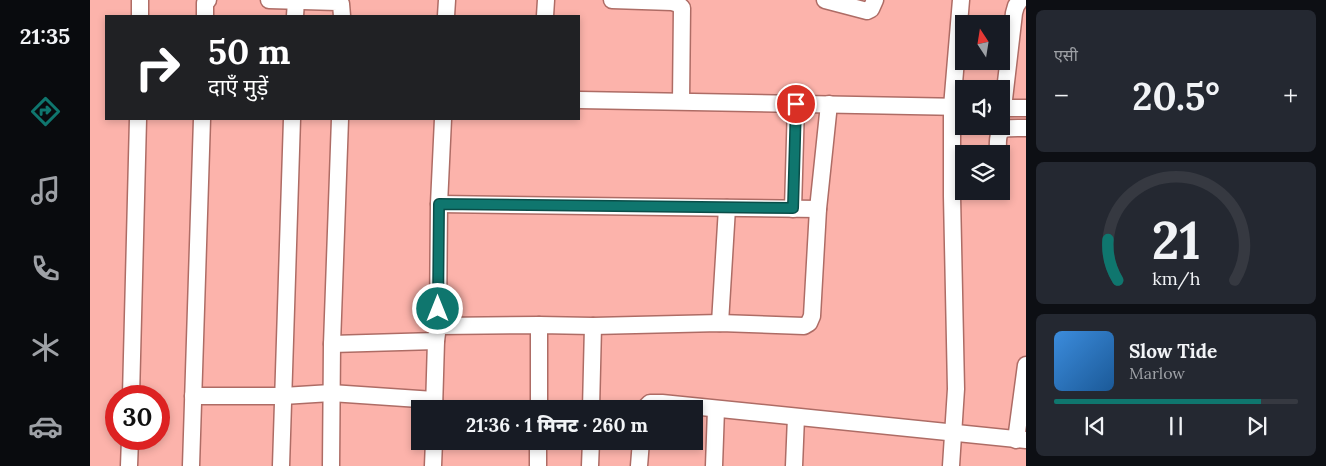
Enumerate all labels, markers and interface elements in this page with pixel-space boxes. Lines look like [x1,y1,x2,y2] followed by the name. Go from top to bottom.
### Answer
[955,15,1010,70] north arrow
[955,15,1010,200] map controls
[20,22,70,50] text: 21:35
[208,29,291,74] text: 50 m
[125,35,190,100] icon: right
[1054,45,1078,65] text: एसी
[1132,72,1220,120] text: 20.5°
[208,73,268,101] text: दाएँ मुड़ें
[1054,78,1069,114] text: −
[1283,78,1298,114] text: +
[955,80,1010,135] button: sound
[775,83,817,125] pin
[782,90,810,118] icon: arrive
[28,94,63,129] icon: directions
[955,145,1010,200] button: layers
[28,173,63,208] icon: music
[1152,207,1200,273] text: 21
[28,251,63,286] icon: phone
[1152,267,1200,290] text: km/h
[411,282,463,334] position arrow
[28,330,63,365] icon: climate
[1129,339,1217,363] text: Slow Tide
[1129,363,1185,383] text: Marlow
[105,385,170,450] speed limit sign: 30
[28,409,63,444] icon: car
[1081,412,1109,440] icon: previous
[1162,412,1190,440] icon: pause
[1243,412,1271,440] icon: next
[466,413,648,437] text: 21:36 · 1 मिनट · 260 m

